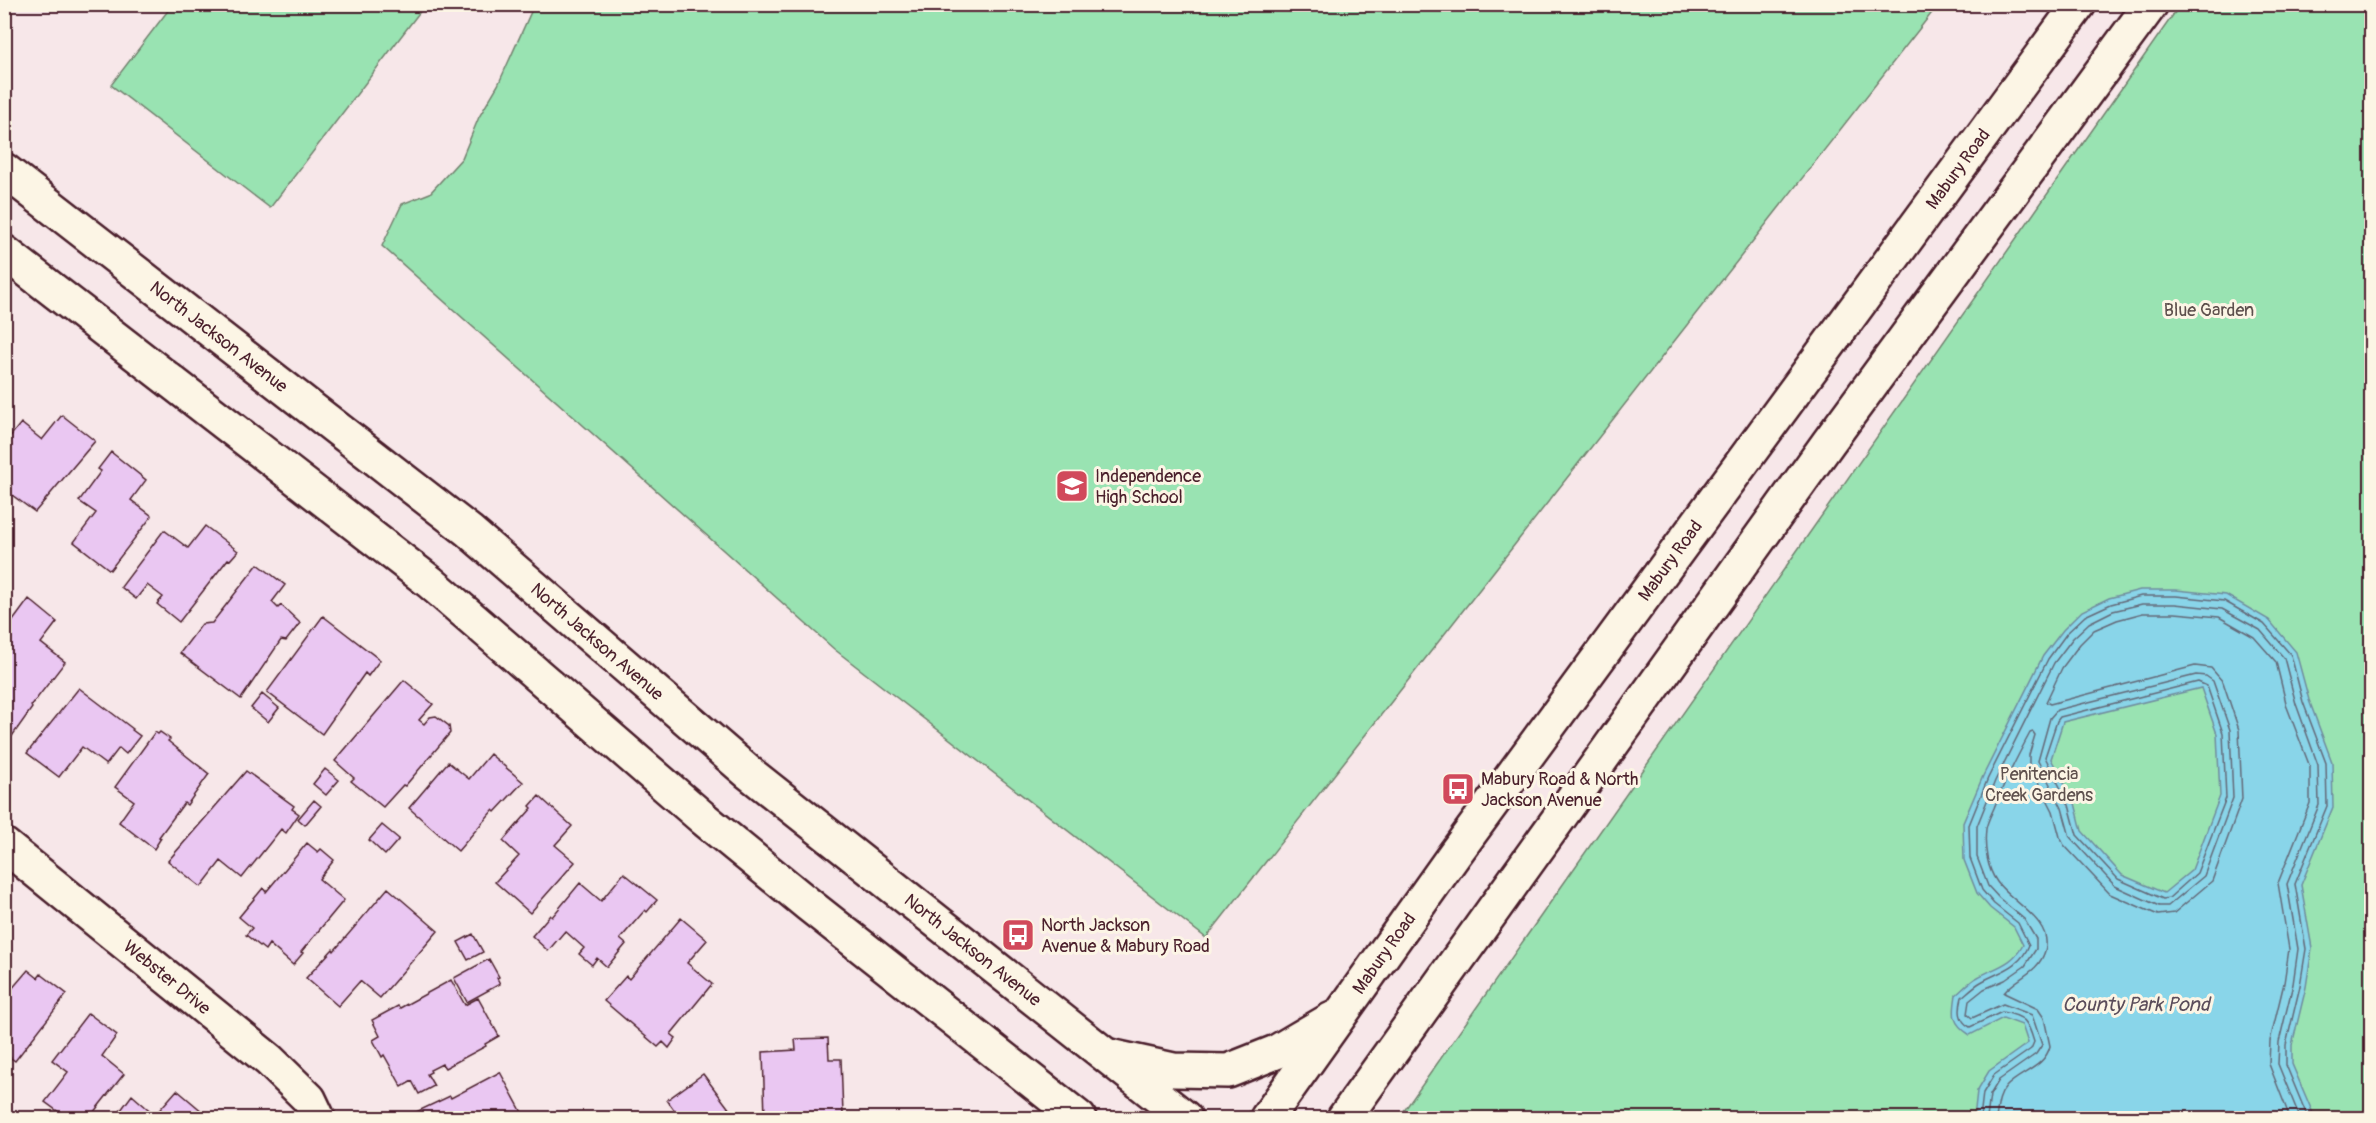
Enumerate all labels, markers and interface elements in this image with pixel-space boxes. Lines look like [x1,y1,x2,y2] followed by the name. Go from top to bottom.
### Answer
[1921,124,1995,214] street label: Mabury Road
[145,276,293,398] street label: North Jackson Avenue
[2164,299,2254,322] park label: Blue Garden
[1095,465,1201,509] place label: Independence High School
[1054,468,1090,504] school or university icon: Independence High School
[1633,516,1707,606] street label: Mabury Road
[526,578,669,706] street label: North Jackson Avenue
[1985,763,2093,807] park label: Penitencia Creek Gardens
[1481,768,1639,812] place label: Mabury Road & North Jackson Avenue
[1440,771,1476,807] bus stop icon: Mabury Road & North Jackson Avenue
[899,889,1046,1011] street label: North Jackson Avenue
[1347,908,1421,999] street label: Mabury Road
[1041,914,1210,958] place label: North Jackson Avenue & Mabury Road
[1000,917,1036,953] bus stop icon: North Jackson Avenue & Mabury Road
[119,935,216,1020] street label: Webster Drive
[2062,992,2212,1017] water label: County Park Pond

